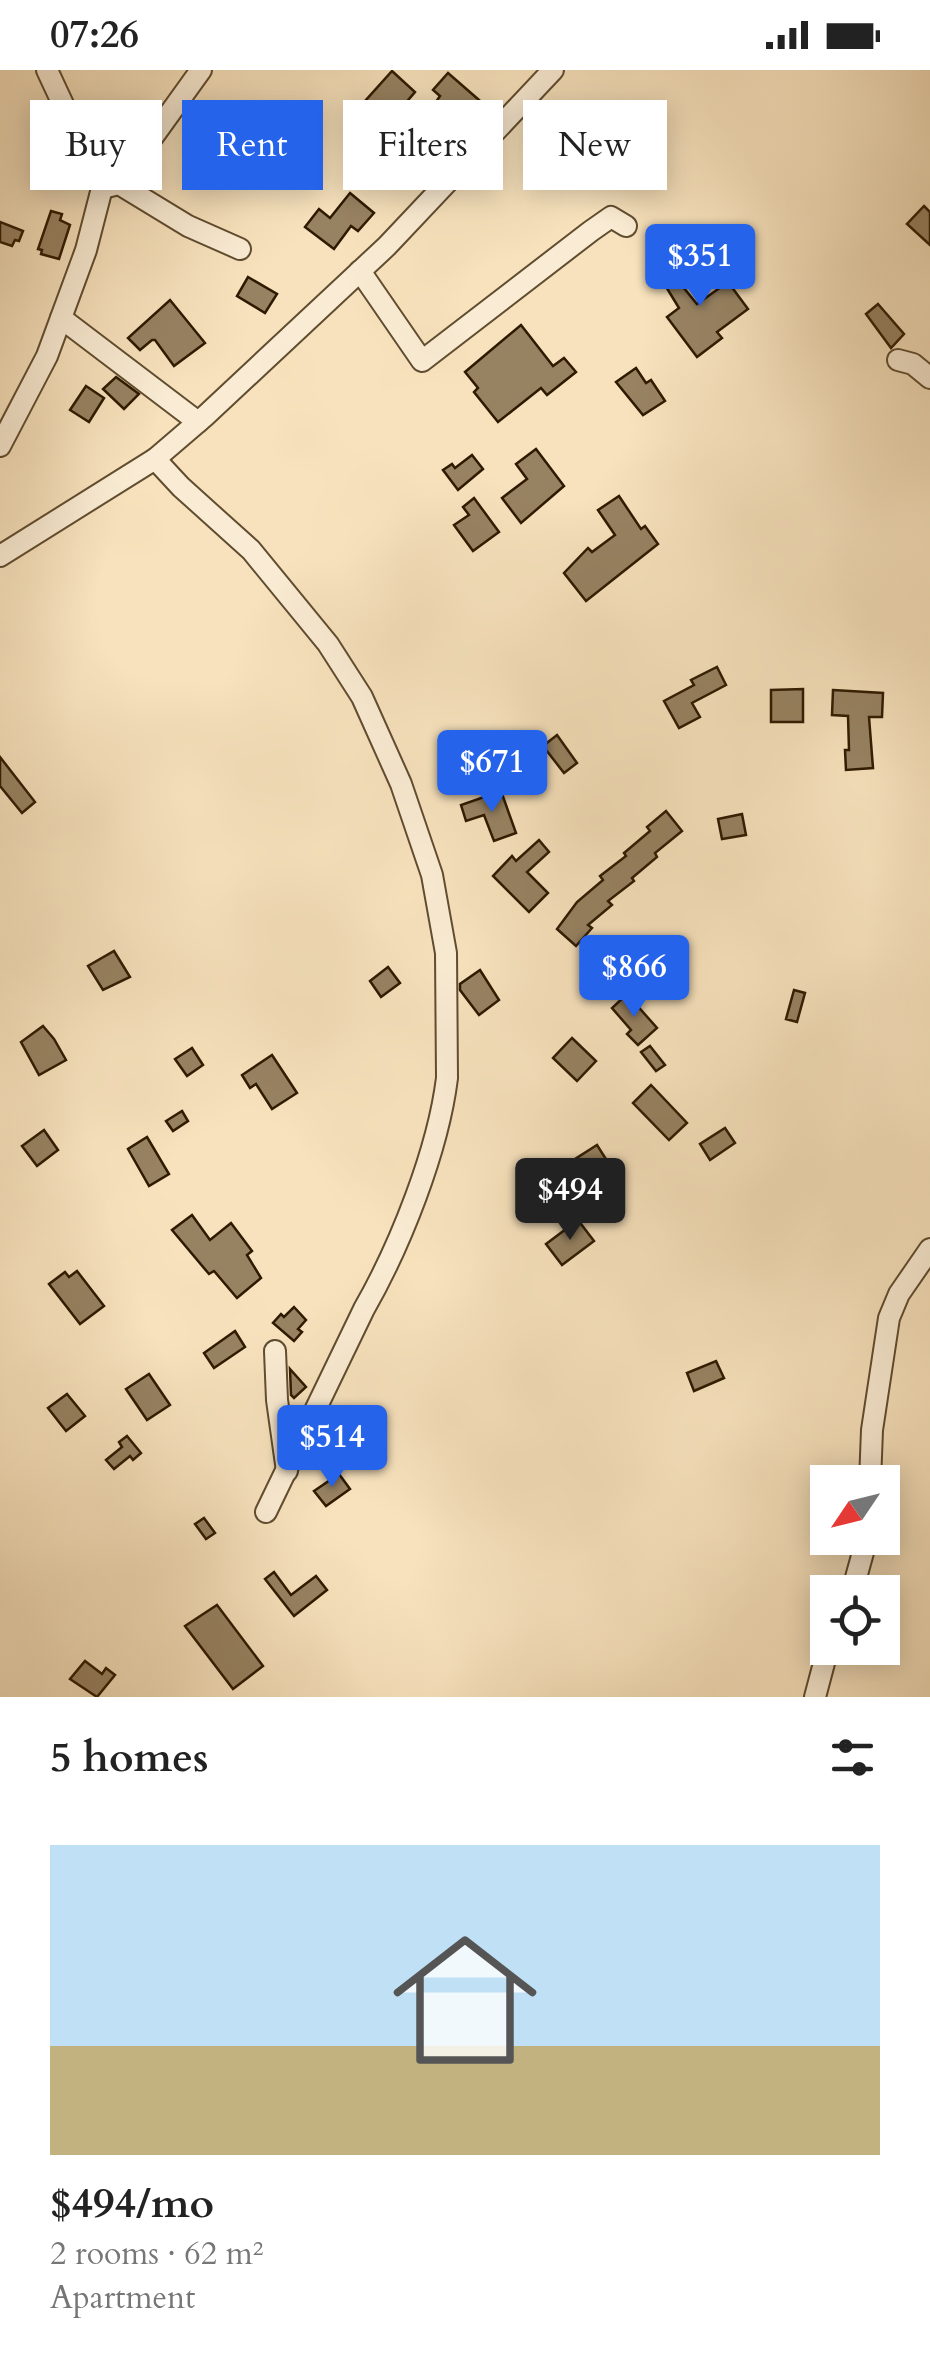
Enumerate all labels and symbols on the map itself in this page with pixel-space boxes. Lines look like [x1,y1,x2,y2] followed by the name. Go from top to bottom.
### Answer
[641,224,759,309] pin: $351
[433,730,551,815] pin: $671
[575,935,693,1020] pin: $866
[511,1158,629,1243] pin: $494
[273,1405,391,1490] pin: $514
[810,1465,900,1555] north arrow

